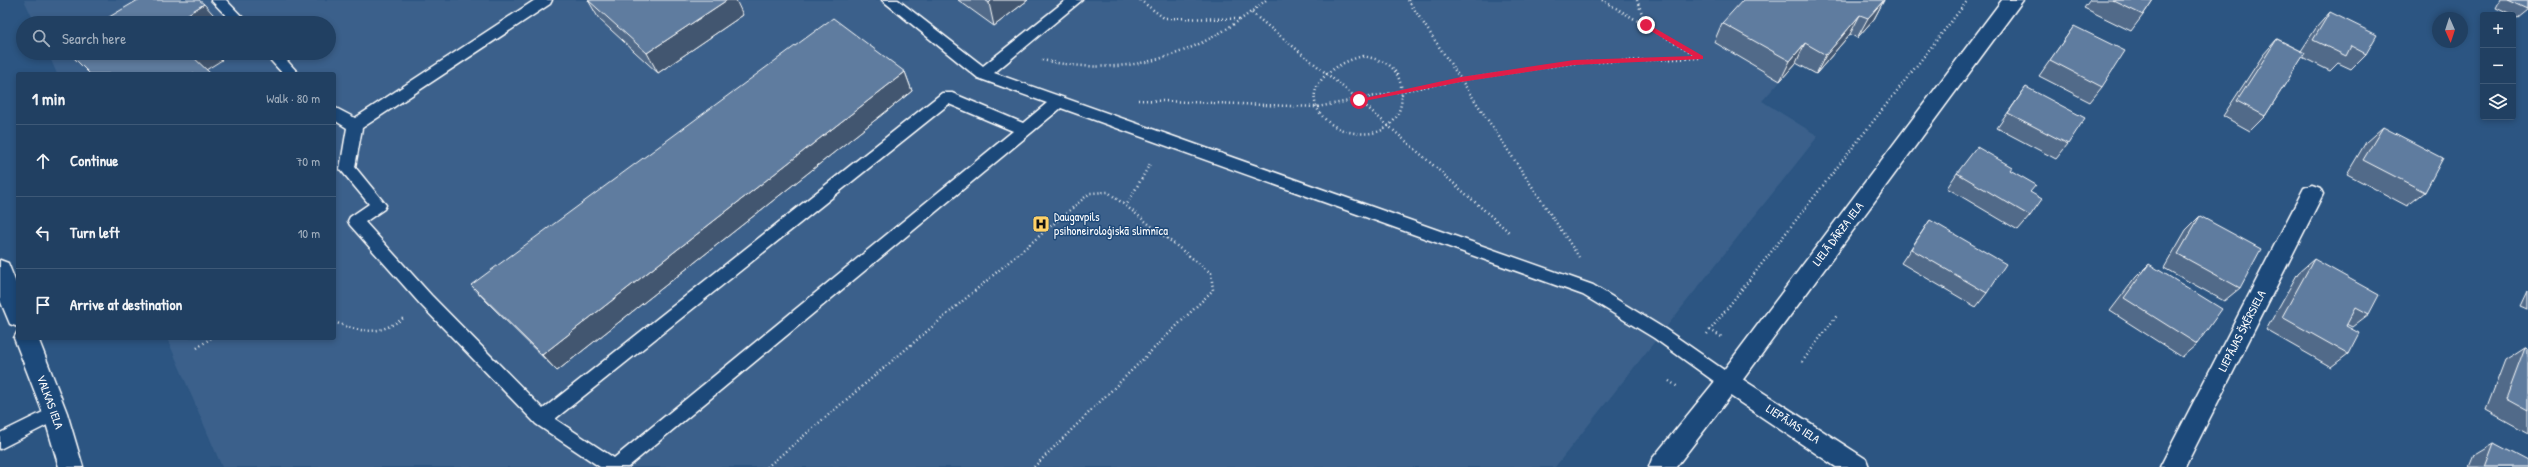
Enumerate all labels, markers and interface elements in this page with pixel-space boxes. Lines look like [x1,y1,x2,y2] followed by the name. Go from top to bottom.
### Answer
[2432,12,2468,48] north arrow
[2480,12,2516,120] map controls
[2480,12,2516,48] button: +
[16,16,336,60] search box
[1637,16,1655,34] route end
[30,27,52,49] icon: search
[62,28,126,49] text: Search here
[2480,48,2516,84] button: −
[2480,84,2516,120] button: layers
[32,87,65,110] text: 1 min
[266,89,320,107] text: Walk · 80 m
[1350,91,1368,109] route start
[32,150,54,172] icon: ahead
[70,150,118,171] text: Continue
[296,152,320,170] text: 70 m
[1808,198,1867,269] street label: LIELĀ DĀRZA IELA
[1054,208,1168,239] place label: Daugavpils psihoneiroloģiskā slimnīca
[1031,214,1051,234] hospital icon: Daugavpils psihoneiroloģiskā slimnīca
[32,222,54,244] icon: left
[70,222,120,243] text: Turn left
[298,224,320,242] text: 10 m
[2214,287,2269,374] street label: LIEPĀJAS ŠĶĒRSIELA
[32,294,54,316] icon: arrive
[70,294,182,315] text: Arrive at destination
[33,373,68,431] street label: VALKAS IELA
[1763,400,1824,447] street label: LIEPĀJAS IELA

